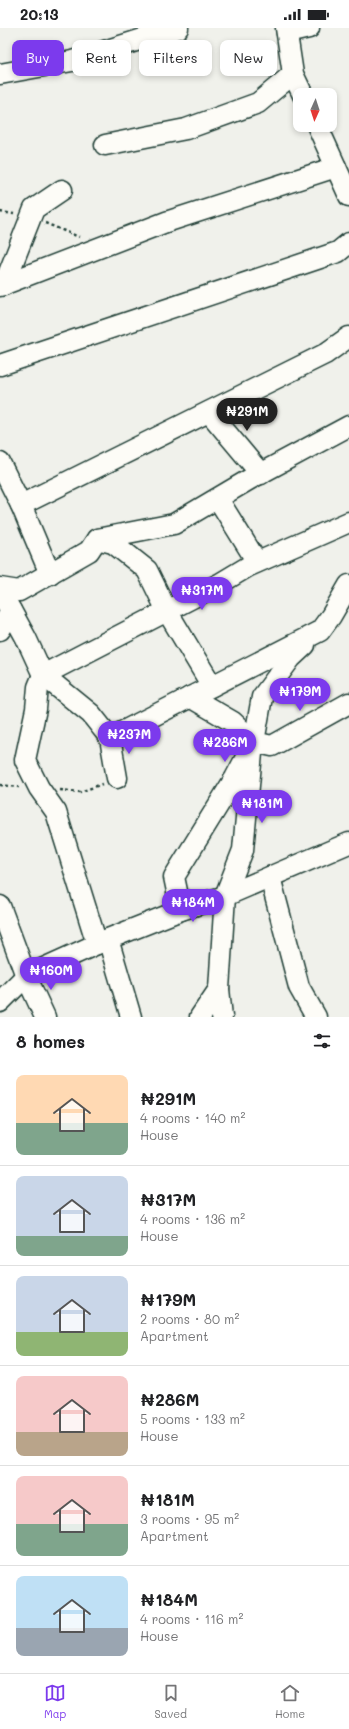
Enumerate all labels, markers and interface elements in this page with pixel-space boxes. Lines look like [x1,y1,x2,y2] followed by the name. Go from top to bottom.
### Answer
[20,4,58,24] text: 20:13
[12,40,64,76] chip: Buy
[72,40,131,76] chip: Rent
[139,40,212,76] chip: Filters
[220,40,277,76] chip: New
[293,88,337,132] north arrow
[293,88,337,132] map controls
[219,398,275,432] pin: ₦291M
[225,402,269,419] text: ₦291M
[174,577,230,611] pin: ₦317M
[180,581,224,598] text: ₦317M
[272,678,328,712] pin: ₦179M
[278,682,322,699] text: ₦179M
[101,721,157,755] pin: ₦237M
[107,725,151,742] text: ₦237M
[197,729,253,763] pin: ₦286M
[202,733,248,750] text: ₦286M
[234,790,290,824] pin: ₦181M
[241,794,283,811] text: ₦181M
[165,889,221,923] pin: ₦184M
[171,893,215,910] text: ₦184M
[23,957,79,991] pin: ₦160M
[29,961,73,978] text: ₦160M
[16,1030,85,1052] text: 8 homes
[311,1030,333,1052] icon: filters
[140,1087,196,1109] text: ₦291M
[48,1091,96,1139] icon: home
[140,1109,245,1126] text: 4 rooms · 140 m²
[140,1126,178,1143] text: House
[140,1188,196,1210] text: ₦317M
[48,1192,96,1240] icon: home
[140,1210,245,1227] text: 4 rooms · 136 m²
[140,1227,178,1244] text: House
[140,1288,196,1310] text: ₦179M
[48,1292,96,1340] icon: home
[140,1310,239,1327] text: 2 rooms · 80 m²
[140,1327,209,1344] text: Apartment
[140,1388,199,1410] text: ₦286M
[48,1392,96,1440] icon: home
[140,1410,245,1427] text: 5 rooms · 133 m²
[140,1427,178,1444] text: House
[140,1488,195,1510] text: ₦181M
[48,1492,96,1540] icon: home
[140,1510,239,1527] text: 3 rooms · 95 m²
[140,1527,209,1544] text: Apartment
[140,1588,198,1610] text: ₦184M
[48,1592,96,1640] icon: home
[140,1610,243,1627] text: 4 rooms · 116 m²
[140,1627,178,1644] text: House
[44,1682,66,1721] tab: Map
[154,1682,187,1721] tab: Saved
[275,1682,305,1721] tab: Home

